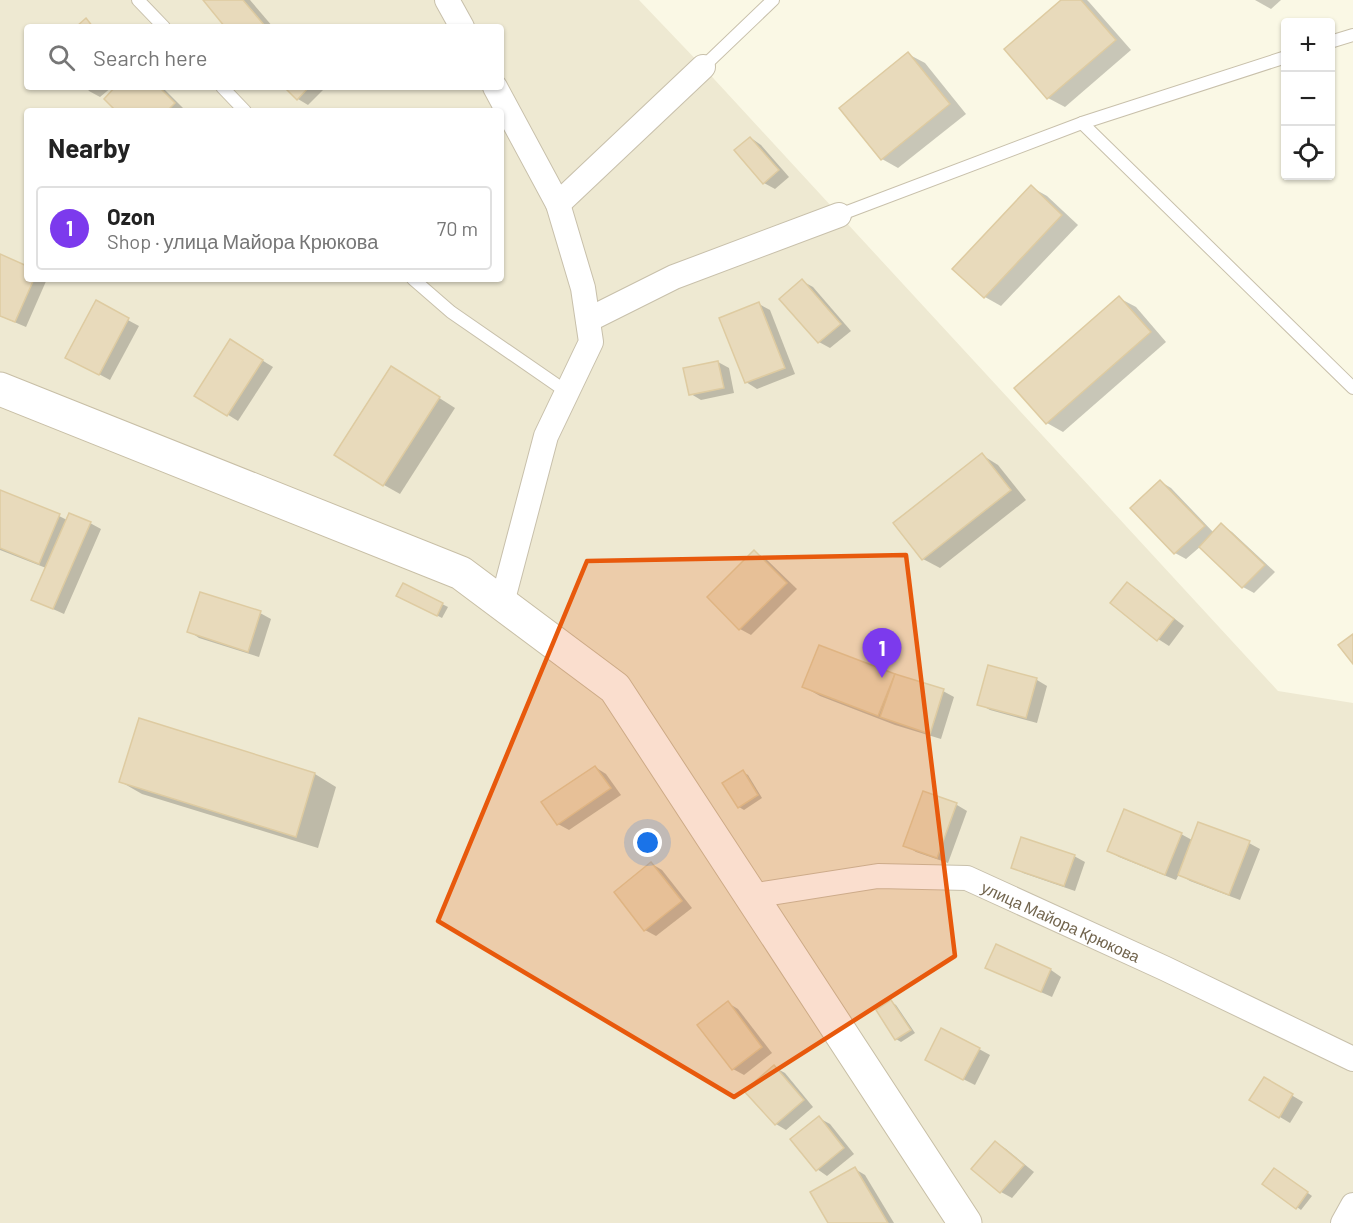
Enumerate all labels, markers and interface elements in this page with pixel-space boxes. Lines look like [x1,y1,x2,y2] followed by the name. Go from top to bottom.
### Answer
[1281,18,1335,180] map controls
[1281,18,1335,72] button: +
[24,24,504,90] search box
[45,41,78,74] icon: search
[93,44,207,70] text: Search here
[1281,72,1335,126] button: −
[1281,126,1335,180] button: locate
[48,132,130,163] text: Nearby
[107,203,155,229] text: Ozon
[66,216,73,240] text: 1
[437,216,478,240] text: 70 m
[107,229,378,253] text: Shop · улица Майора Крюкова
[862,628,902,678] pin: 1
[633,828,662,857] your location
[979,877,1143,965] street label: улица Майора Крюкова

